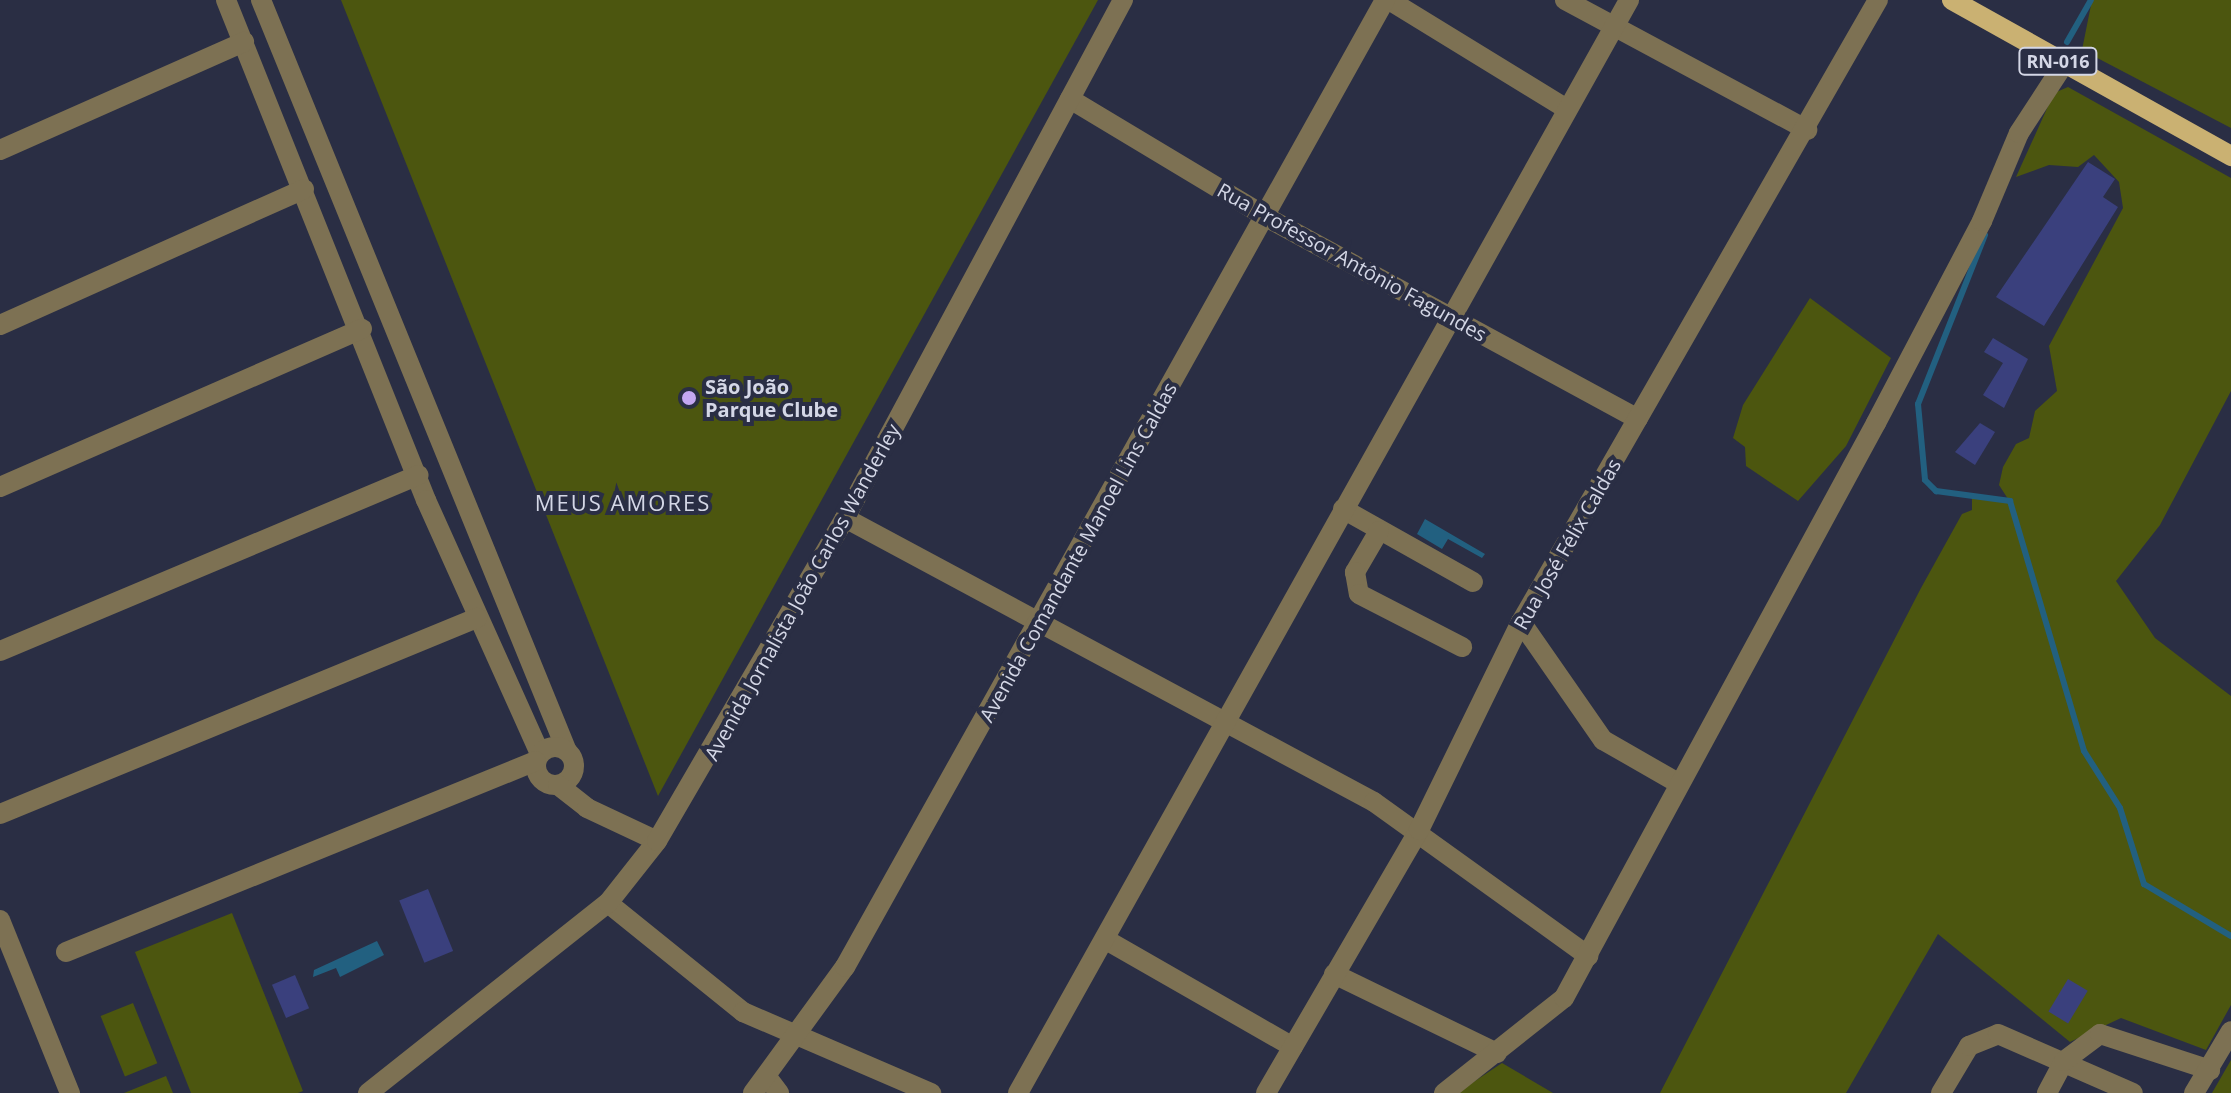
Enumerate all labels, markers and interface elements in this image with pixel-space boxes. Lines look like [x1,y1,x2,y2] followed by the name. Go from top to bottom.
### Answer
[2018,47,2098,75] road number: RN-016
[1213,178,1491,346] street label: Rua Professor Antônio Fagundes
[705,374,838,421] place label: São João Parque Clube
[974,378,1182,726] street label: Avenida Comandante Manoel Lins Caldas
[680,389,698,407] marker: São João Parque Clube
[699,420,905,764] street label: Avenida Jornalista João Carlos Wanderley
[1508,454,1626,634] street label: Rua José Félix Caldas
[535,490,711,516] district label: MEUS AMORES

